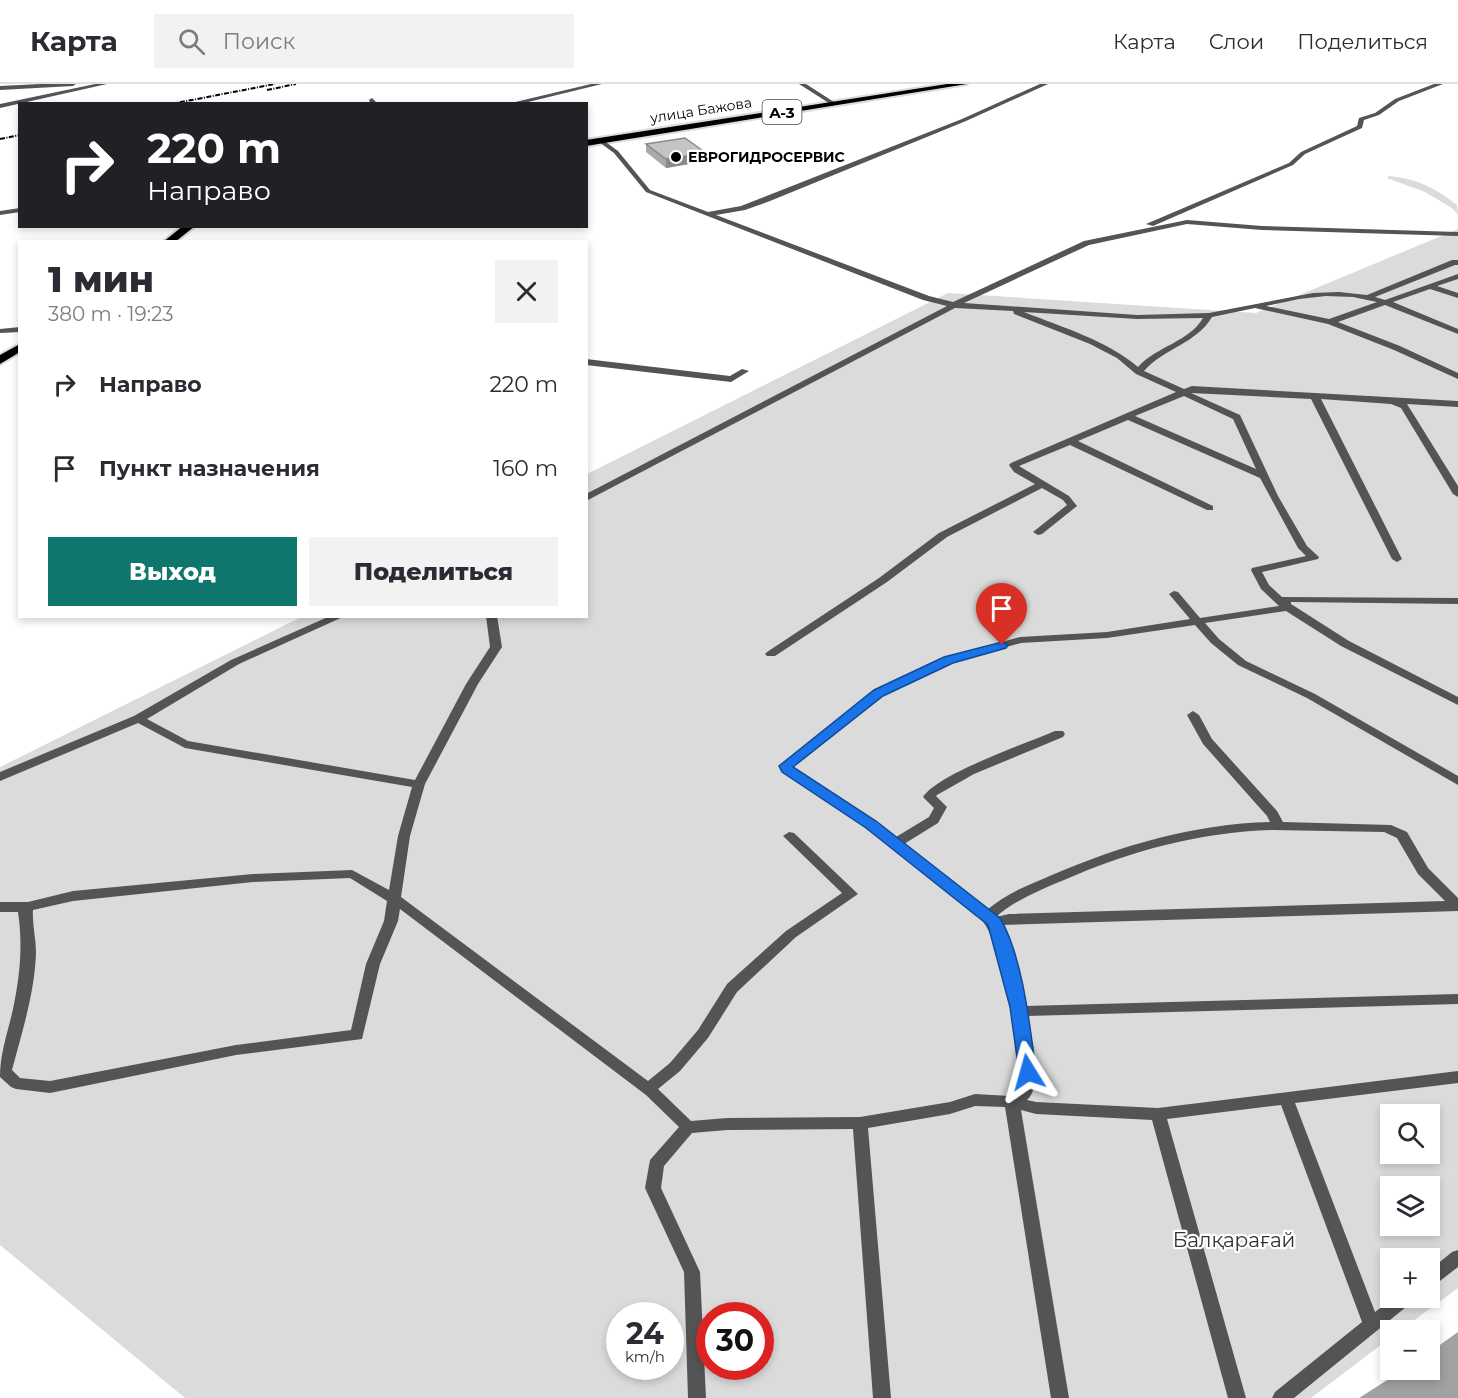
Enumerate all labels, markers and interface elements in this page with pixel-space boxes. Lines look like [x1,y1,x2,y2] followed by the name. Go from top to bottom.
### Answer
[154,14,574,68] search box
[30,24,118,58] text: Карта
[175,25,208,58] icon: search
[223,28,295,55] text: Поиск
[1113,29,1176,54] text: Карта
[1209,29,1264,54] text: Слои
[1297,29,1428,54] text: Поделиться
[648,93,753,127] street label: улица Бажова
[762,100,802,124] road number: A-3
[147,122,281,174] text: 220 m
[48,126,126,204] icon: right
[688,148,845,166] place label: ЕВРОГИДРОСЕРВИС
[669,150,683,164] marker: ЕВРОГИДРОСЕРВИС
[147,174,271,207] text: Направо
[48,257,154,301] text: 1 мин
[495,260,558,323] button: close
[48,302,174,326] text: 380 m · 19:23
[48,368,81,401] icon: right
[99,371,202,398] text: Направо
[489,371,558,398] text: 220 m
[48,452,81,485] icon: arrive
[99,455,320,482] text: Пункт назначения
[493,455,558,482] text: 160 m
[48,537,297,606] button: Выход
[309,537,558,606] button: Поделиться
[976,583,1027,645] pin
[985,592,1018,625] icon: arrive
[996,1040,1060,1104] position arrow
[1380,1104,1440,1380] map controls
[1380,1104,1440,1164] button: search
[1380,1176,1440,1236] button: layers
[1173,1228,1295,1252] park label: Балқарағай
[1380,1248,1440,1308] button: +
[696,1302,774,1380] speed limit sign: 30
[626,1315,664,1352] text: 24
[1380,1320,1440,1380] button: −
[625,1347,665,1366] text: km/h

